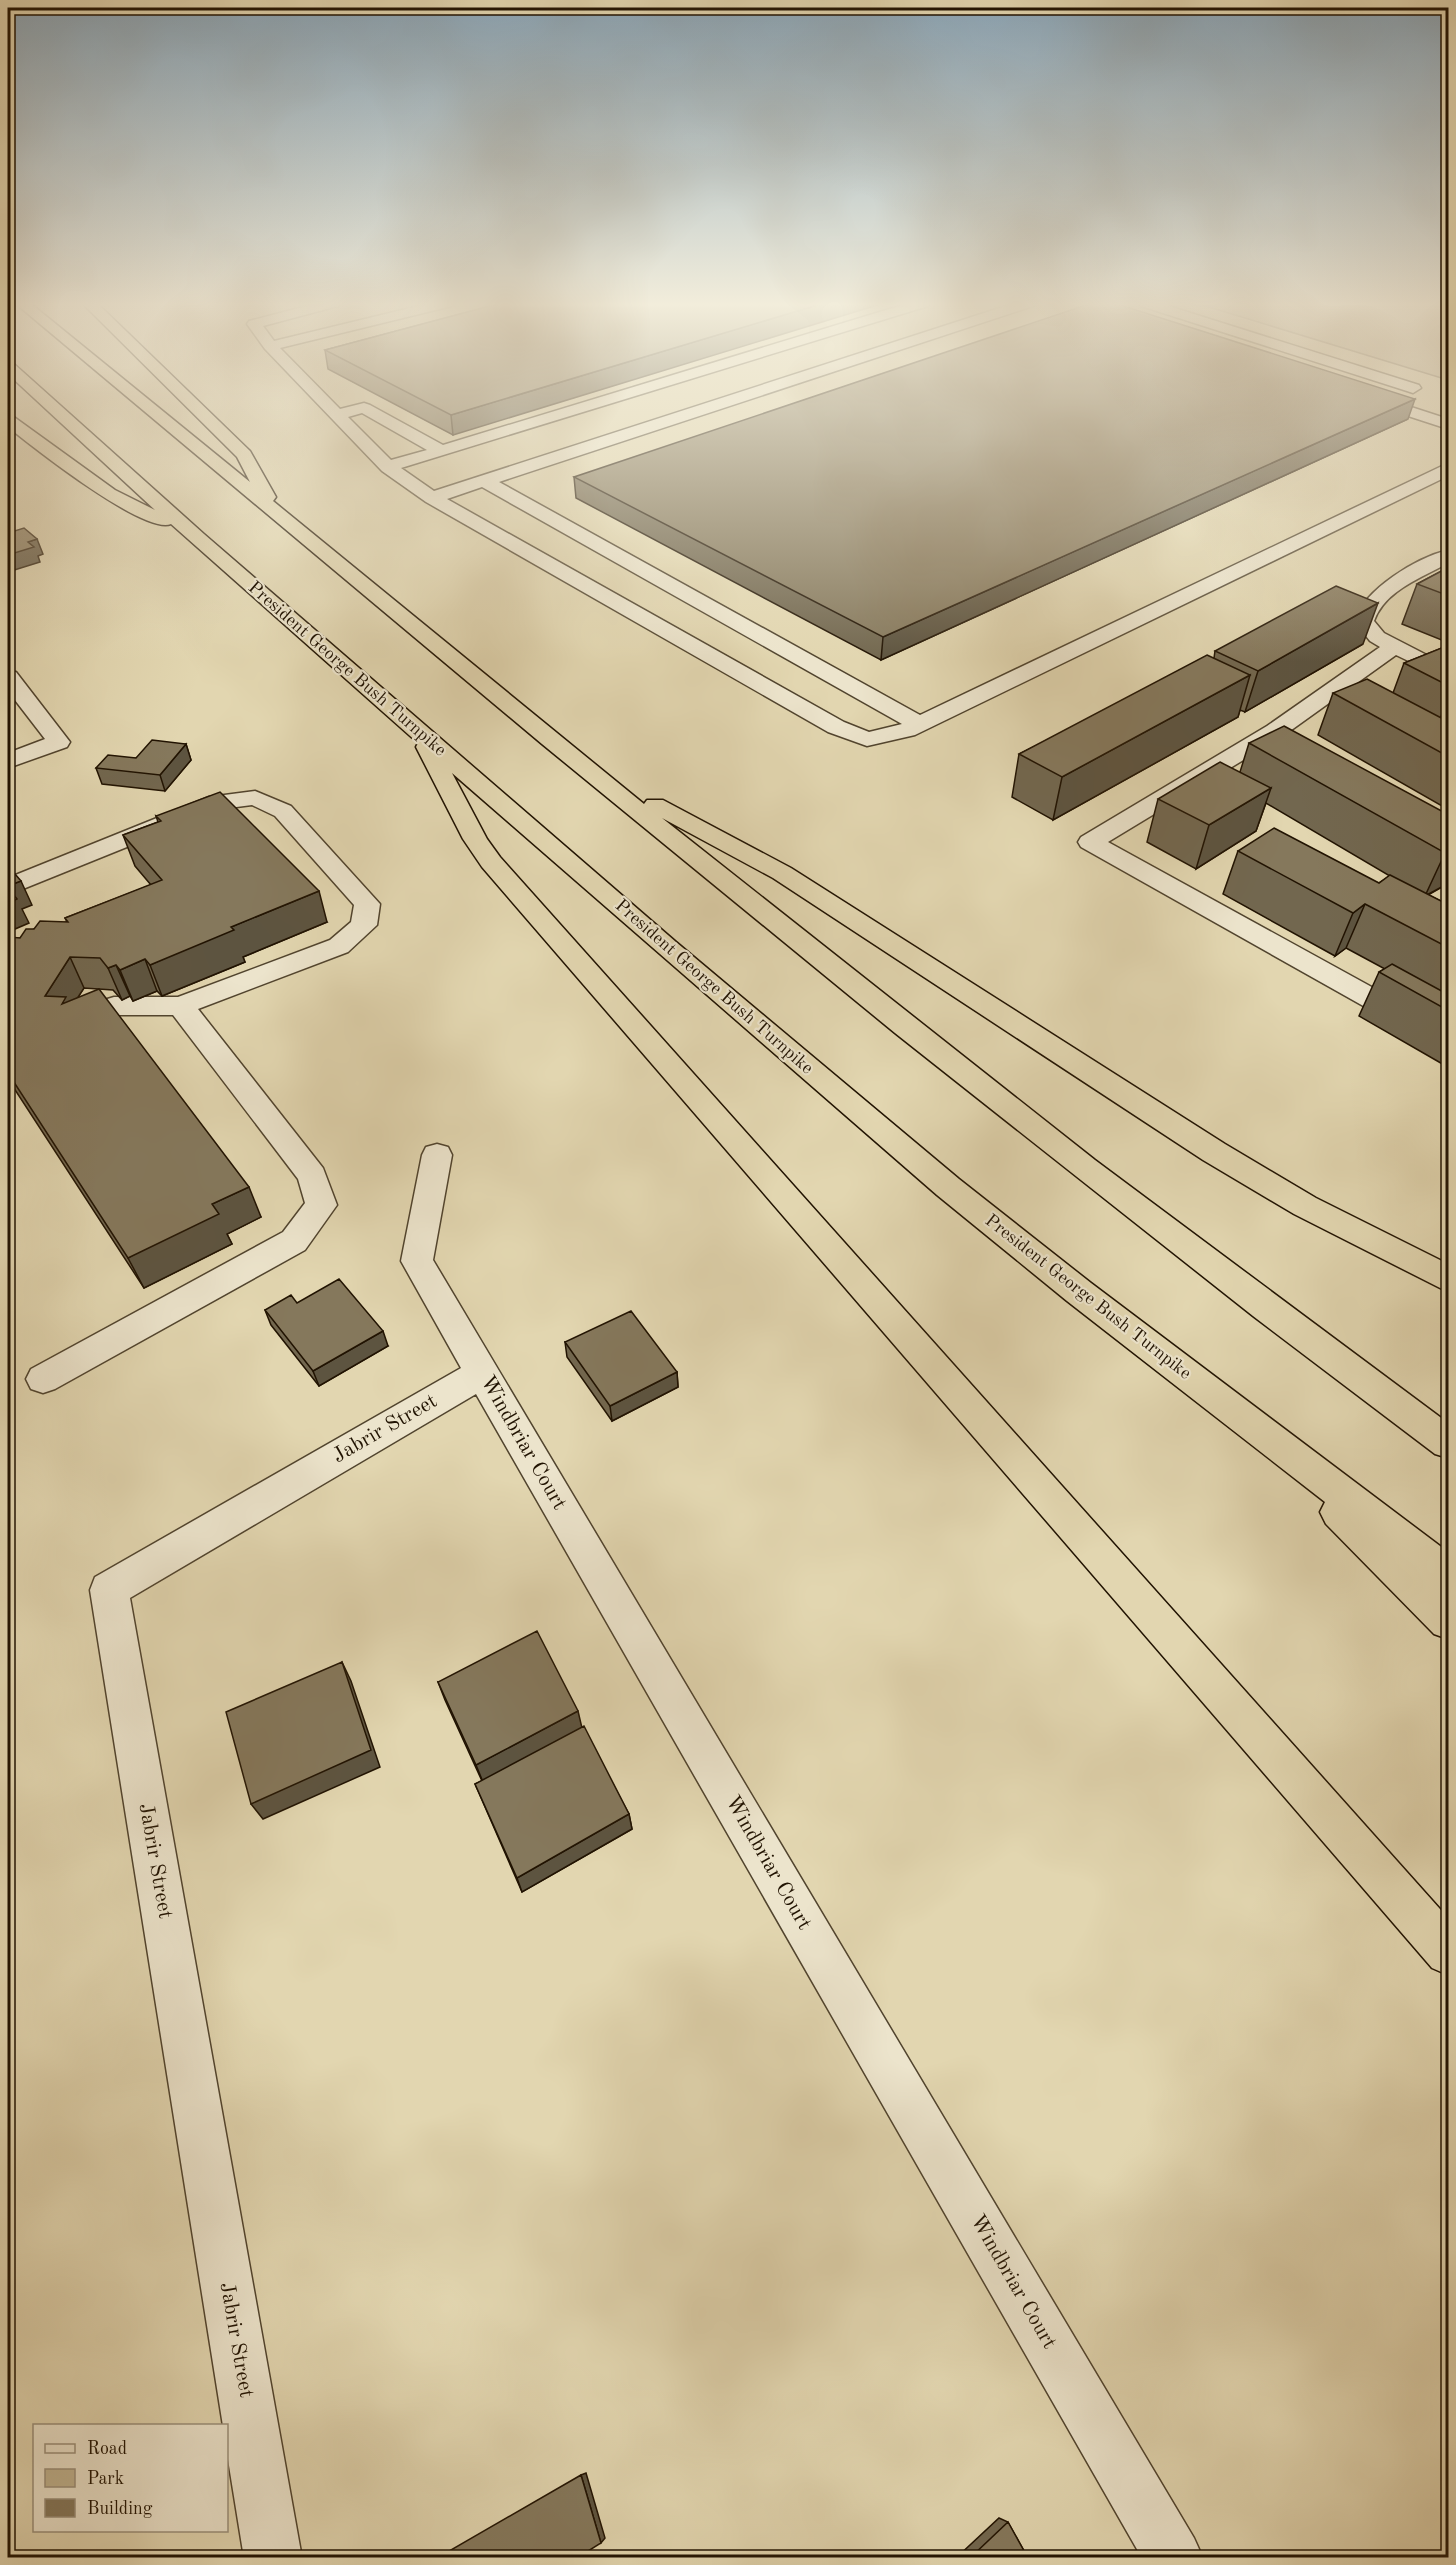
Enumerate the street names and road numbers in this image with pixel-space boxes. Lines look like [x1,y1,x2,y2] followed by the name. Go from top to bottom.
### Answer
[245,578,449,760] street label: President George Bush Turnpike
[612,896,816,1078] street label: President George Bush Turnpike
[982,1211,1194,1383] street label: President George Bush Turnpike
[476,1372,570,1514] street label: Windbriar Court
[329,1391,441,1467] street label: Jabrir Street
[721,1792,815,1934] street label: Windbriar Court
[135,1802,175,1920] street label: Jabrir Street
[966,2211,1060,2353] street label: Windbriar Court
[216,2281,256,2399] street label: Jabrir Street

